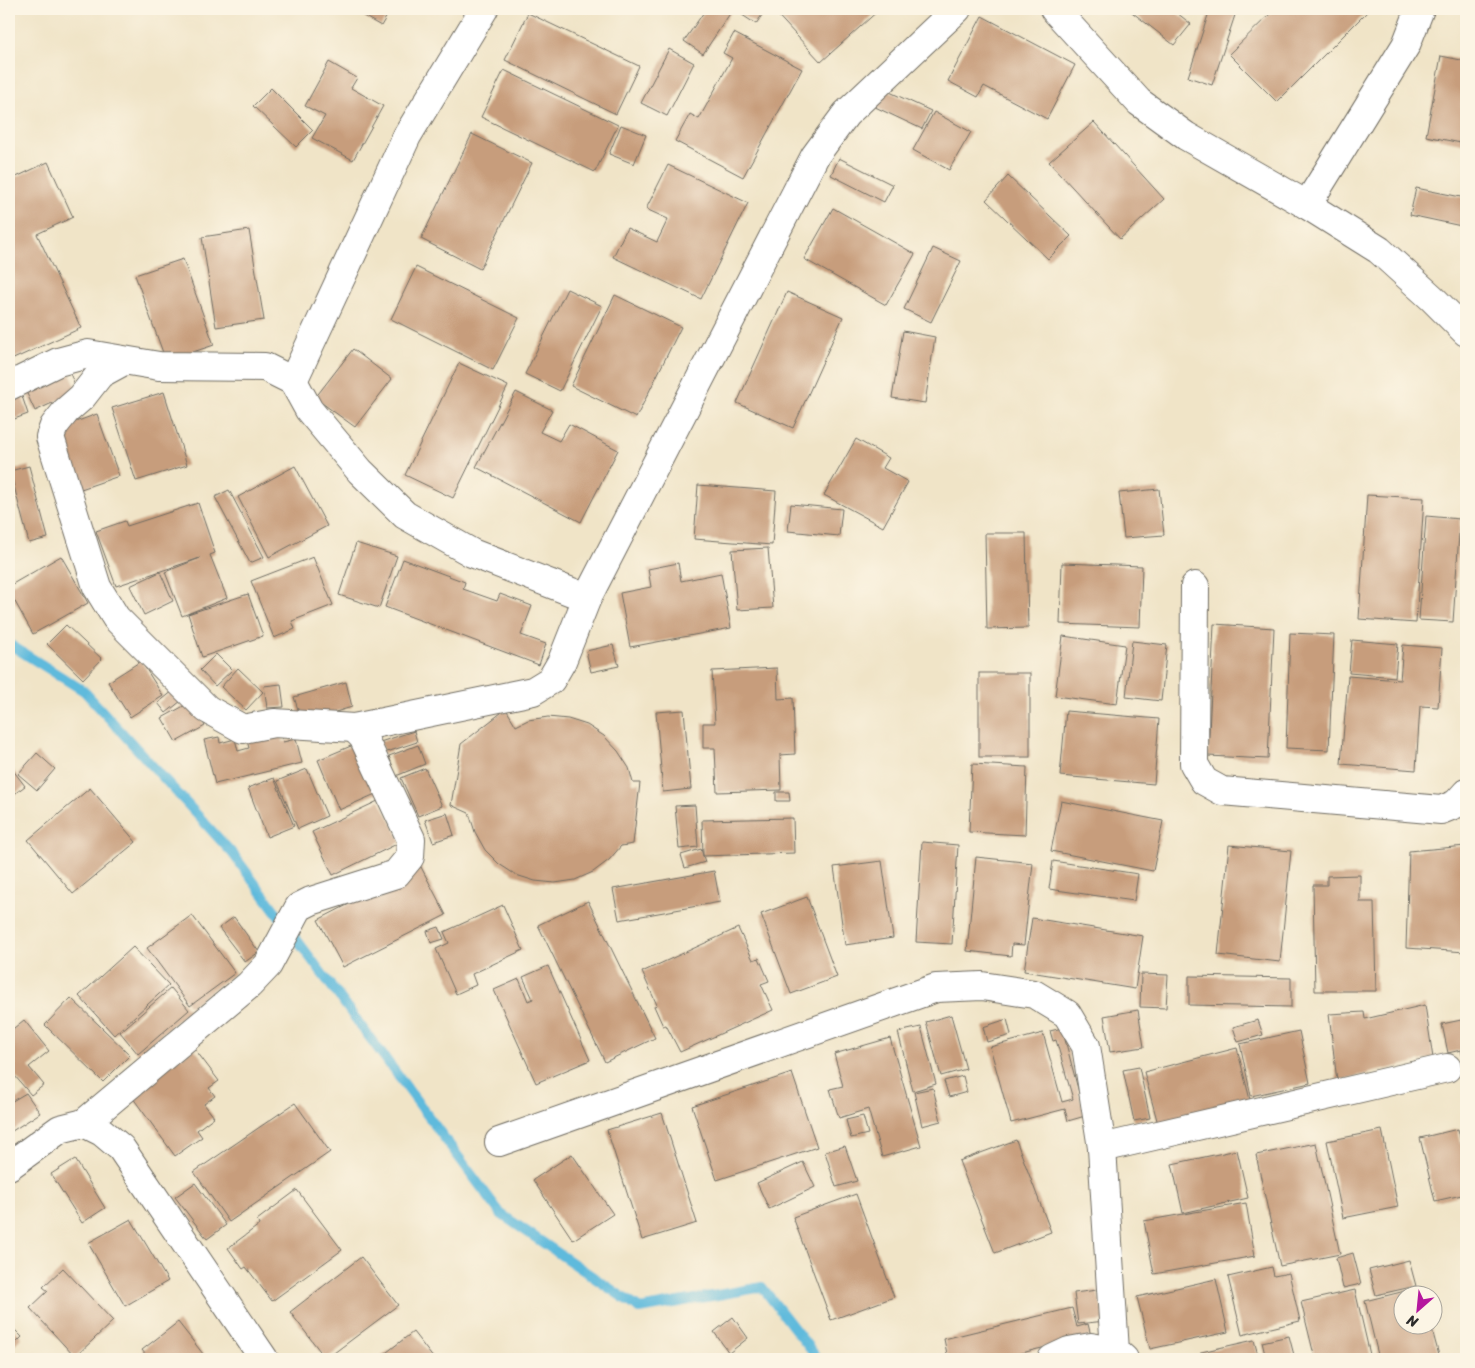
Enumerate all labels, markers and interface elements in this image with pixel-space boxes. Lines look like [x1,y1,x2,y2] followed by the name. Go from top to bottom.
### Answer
[1392,1286,1442,1336] north arrow
[1402,1308,1423,1335] text: N

